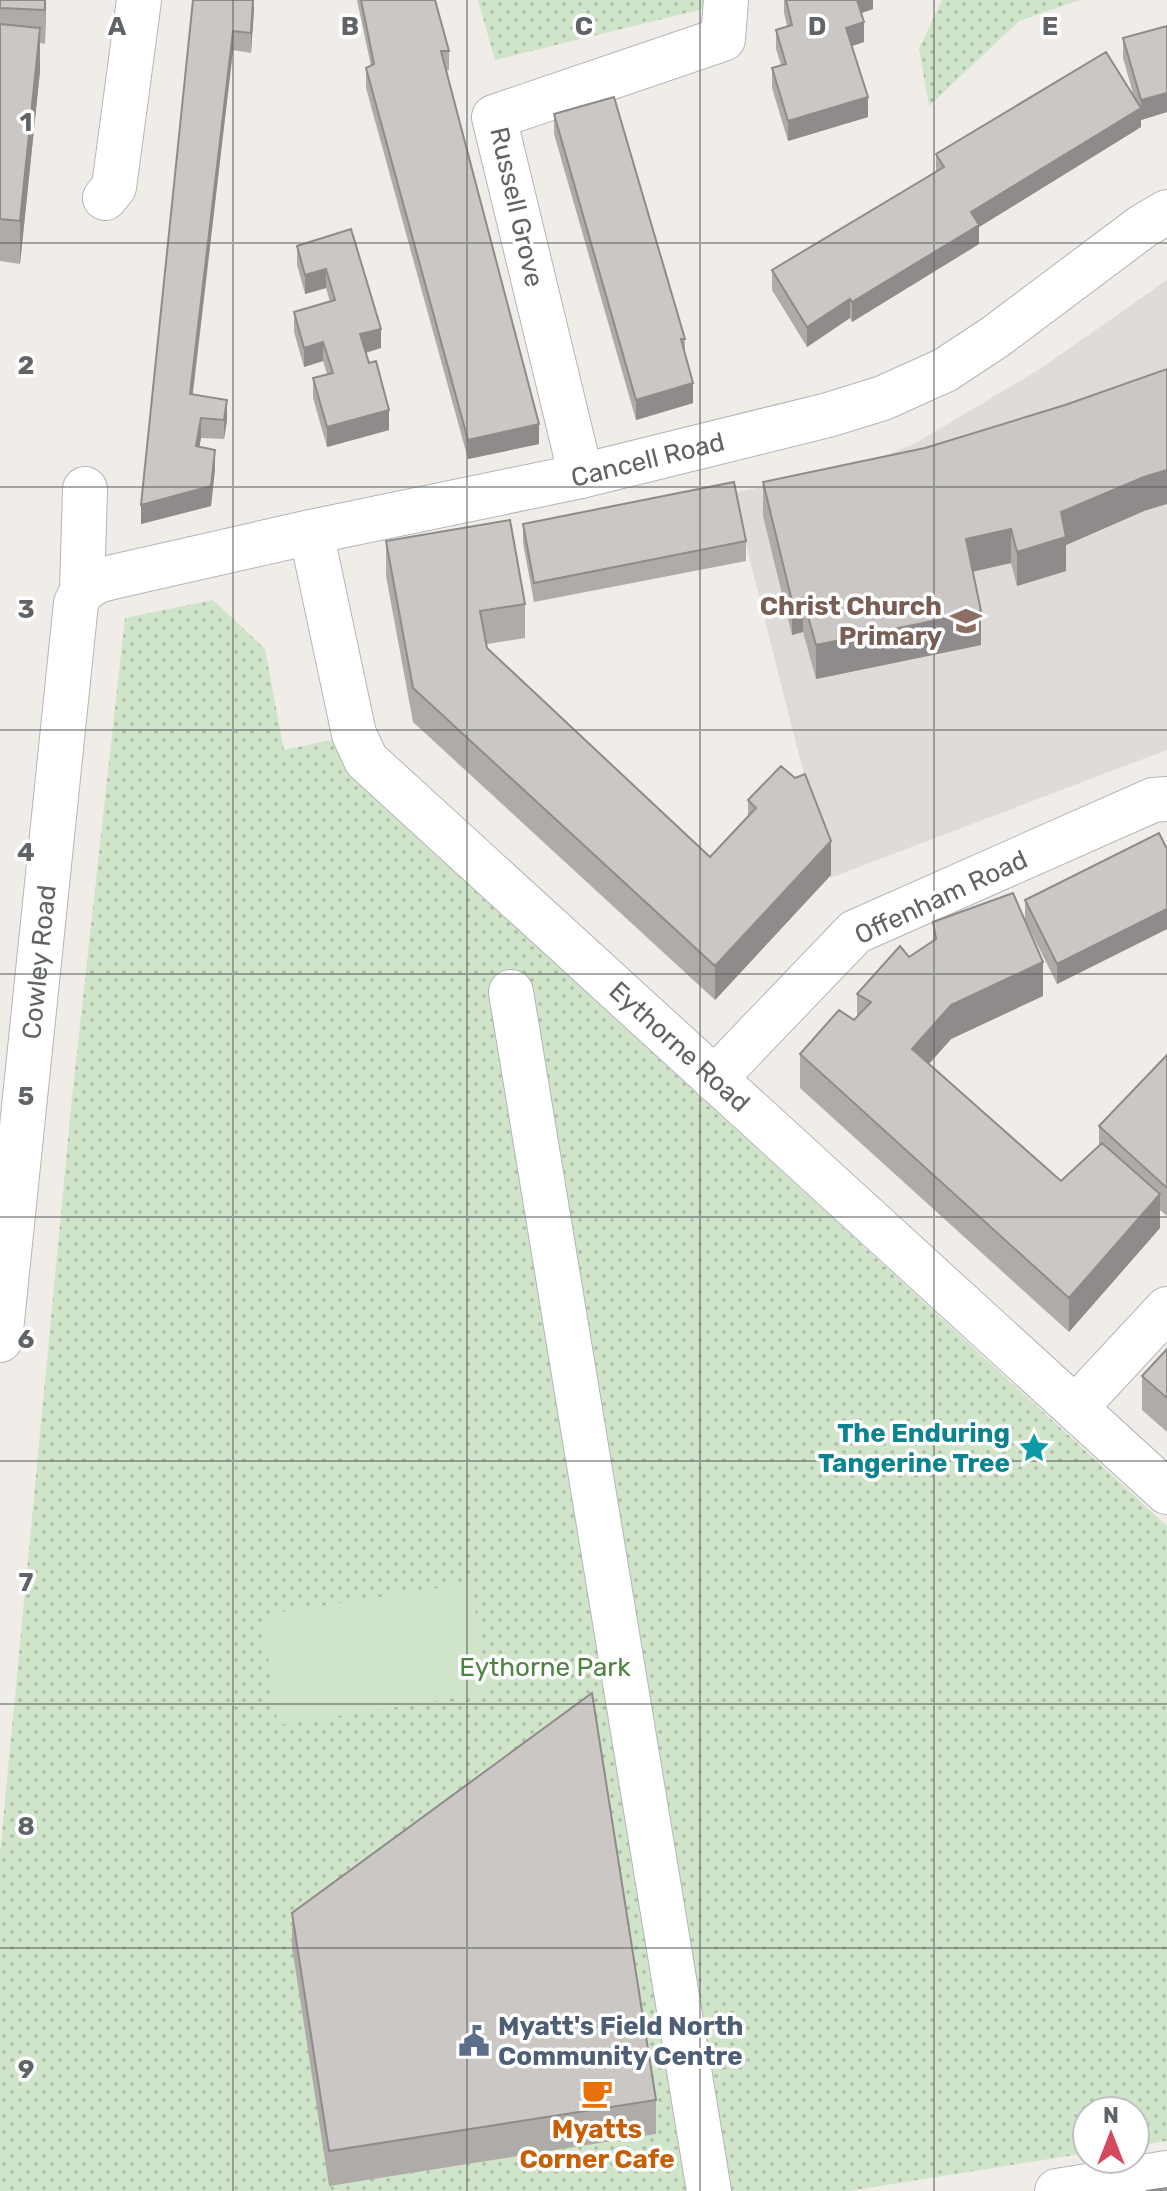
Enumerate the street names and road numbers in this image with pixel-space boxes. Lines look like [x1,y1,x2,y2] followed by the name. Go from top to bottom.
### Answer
[483,124,550,290] street label: Russell Grove
[568,426,728,494] street label: Cancell Road
[850,844,1032,951] street label: Offenham Road
[16,883,63,1041] street label: Cowley Road
[603,975,756,1119] street label: Eythorne Road

